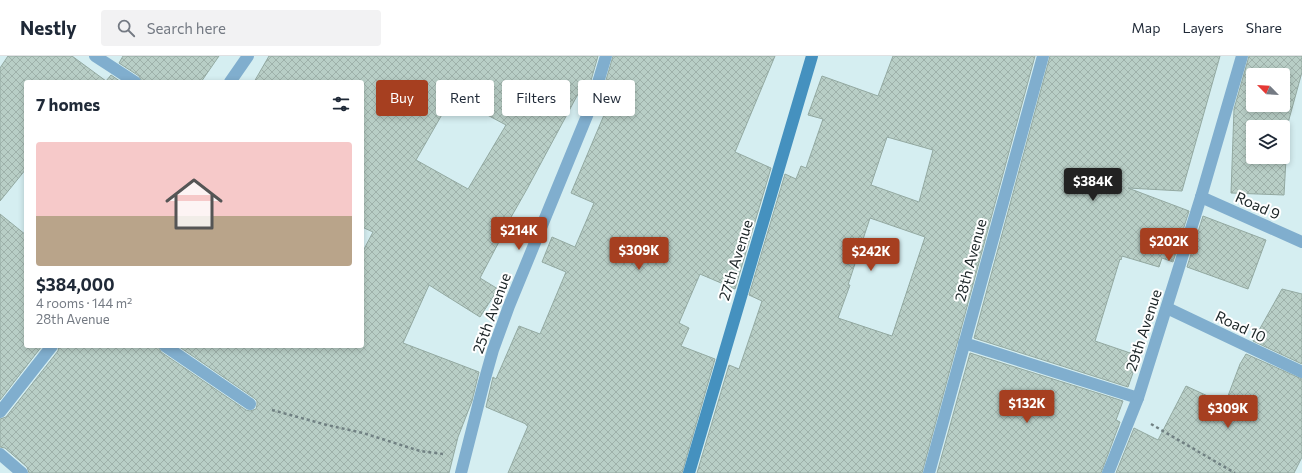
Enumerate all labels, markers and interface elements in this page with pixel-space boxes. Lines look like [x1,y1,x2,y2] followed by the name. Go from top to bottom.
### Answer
[101,10,381,46] search box
[20,16,77,39] text: Nestly
[115,17,137,39] icon: search
[147,19,226,37] text: Search here
[1132,19,1160,36] text: Map
[1182,19,1224,36] text: Layers
[1246,19,1282,36] text: Share
[1246,68,1290,112] north arrow
[1246,68,1290,164] map controls
[376,80,428,116] chip: Buy
[436,80,494,116] chip: Rent
[502,80,570,116] chip: Filters
[578,80,635,116] chip: New
[330,93,352,115] icon: filters
[36,94,100,115] text: 7 homes
[1246,120,1290,164] button: layers
[158,168,230,240] icon: home
[1065,168,1121,202] pin: $384K
[1073,173,1113,189] text: $384K
[1233,187,1283,223] street label: Road 9
[491,217,547,251] pin: $214K
[714,217,756,303] street label: 27th Avenue
[950,217,990,303] street label: 28th Avenue
[500,222,538,238] text: $214K
[1141,228,1197,262] pin: $202K
[1149,233,1189,249] text: $202K
[611,237,667,271] pin: $309K
[843,238,899,272] pin: $242K
[619,242,659,258] text: $309K
[851,243,891,259] text: $242K
[468,270,514,356] street label: 25th Avenue
[36,274,114,295] text: $384,000
[1121,287,1165,373] street label: 29th Avenue
[36,295,132,311] text: 4 rooms · 144 m²
[1213,306,1269,346] street label: Road 10
[36,311,110,327] text: 28th Avenue
[999,390,1055,424] pin: $132K
[1008,395,1046,411] text: $132K
[1200,395,1256,429] pin: $309K
[1208,400,1248,416] text: $309K

